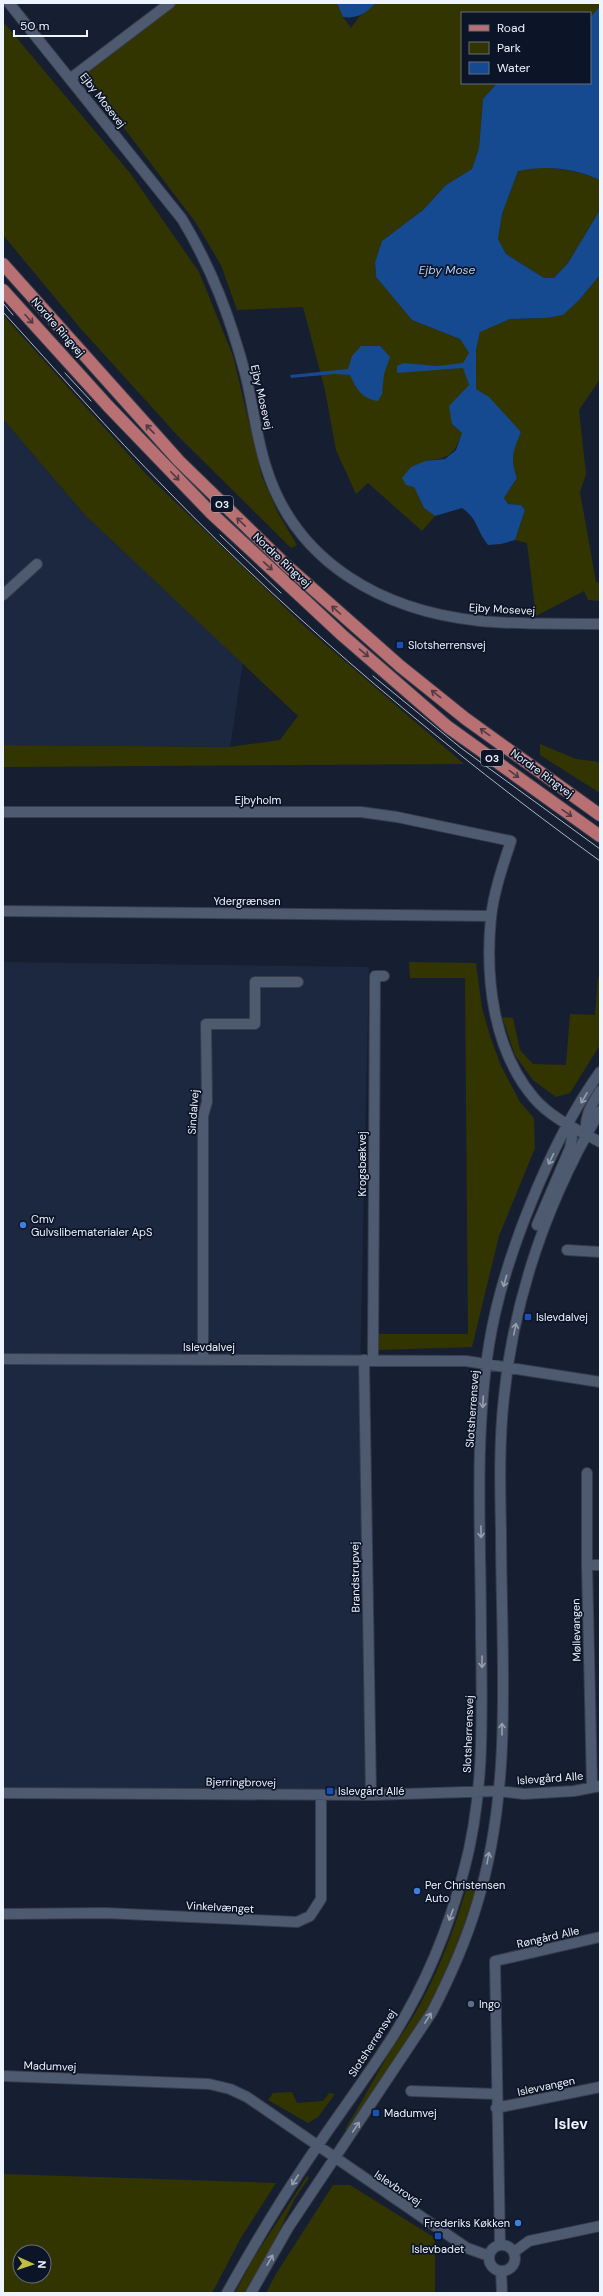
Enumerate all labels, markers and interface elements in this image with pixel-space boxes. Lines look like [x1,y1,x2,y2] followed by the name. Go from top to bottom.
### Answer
[14,12,87,38] scale bar
[461,12,591,84] legend
[20,18,49,34] text: 50 m
[497,20,525,36] text: Road
[497,40,521,56] text: Park
[497,60,531,76] text: Water
[77,70,129,130] street label: Ejby Mosevej
[419,262,475,278] water label: Ejby Mose
[28,294,88,360] street label: Nordre Ringvej
[24,314,34,324] one-way arrow
[248,363,276,431] street label: Ejby Mosevej
[146,425,155,435] one-way arrow
[170,471,180,481] one-way arrow
[211,496,233,512] road number: O3
[236,517,246,527] one-way arrow
[250,530,314,590] street label: Nordre Ringvej
[263,561,273,571] one-way arrow
[469,600,535,618] street label: Ejby Mosevej
[331,606,342,615] one-way arrow
[408,638,486,652] place label: Slotsherrensvej
[395,640,405,650] marker: Slotsherrensvej
[359,649,370,658] one-way arrow
[431,690,442,698] one-way arrow
[479,728,490,736] one-way arrow
[508,746,576,800] street label: Nordre Ringvej
[481,750,503,766] road number: O3
[508,770,519,778] one-way arrow
[235,793,281,807] street label: Ejbyholm
[561,809,572,817] one-way arrow
[213,894,281,908] street label: Ydergrænsen
[184,1089,202,1135] street label: Sindalvej
[579,1092,587,1104] one-way arrow
[355,1131,369,1197] street label: Krogsbækvej
[547,1153,554,1165] one-way arrow
[31,1212,152,1239] place label: Cmv Gulvslibematerialer ApS
[18,1220,28,1230] marker: Cmv Gulvslibematerialer ApS
[501,1274,508,1287] one-way arrow
[536,1310,588,1324] place label: Islevdalvej
[523,1312,533,1322] marker: Islevdalvej
[512,1323,520,1336] one-way arrow
[183,1340,235,1354] street label: Islevdalvej
[462,1370,482,1448] street label: Slotsherrensvej
[480,1395,487,1408] one-way arrow
[477,1525,485,1538] one-way arrow
[347,1541,363,1613] street label: Brandstrupvej
[568,1598,584,1662] street label: Møllevangen
[478,1655,486,1668] one-way arrow
[460,1695,476,1773] street label: Slotsherrensvej
[498,1723,506,1736] one-way arrow
[516,1769,584,1787] street label: Islevgård Alle
[206,1774,276,1790] street label: Bjerringbrovej
[338,1784,404,1798] place label: Islevgård Allé
[325,1786,335,1796] marker: Islevgård Allé
[484,1852,492,1865] one-way arrow
[425,1878,505,1905] place label: Per Christensen Auto
[412,1886,422,1896] marker: Per Christensen Auto
[186,1898,254,1916] street label: Vinkelvænget
[446,1908,454,1920] one-way arrow
[515,1923,581,1951] street label: Røngård Alle
[479,1997,500,2011] place label: Ingo
[466,1999,476,2009] marker: Ingo
[345,2007,399,2079] street label: Slotsherrensvej
[424,2012,432,2024] one-way arrow
[23,2058,77,2074] street label: Madumvej
[516,2073,576,2099] street label: Islevvangen
[384,2106,437,2120] place label: Madumvej
[371,2108,381,2118] marker: Madumvej
[554,2114,588,2134] district label: Islev
[352,2122,360,2133] one-way arrow
[372,2167,424,2209] street label: Islevbrovej
[291,2174,299,2185] one-way arrow
[424,2216,510,2230] place label: Frederiks Køkken
[513,2218,523,2228] marker: Frederiks Køkken
[433,2231,443,2241] marker: Islevbadet
[412,2242,464,2256] place label: Islevbadet
[12,2244,52,2284] north arrow
[266,2255,274,2267] one-way arrow
[35,2260,49,2269] text: N

